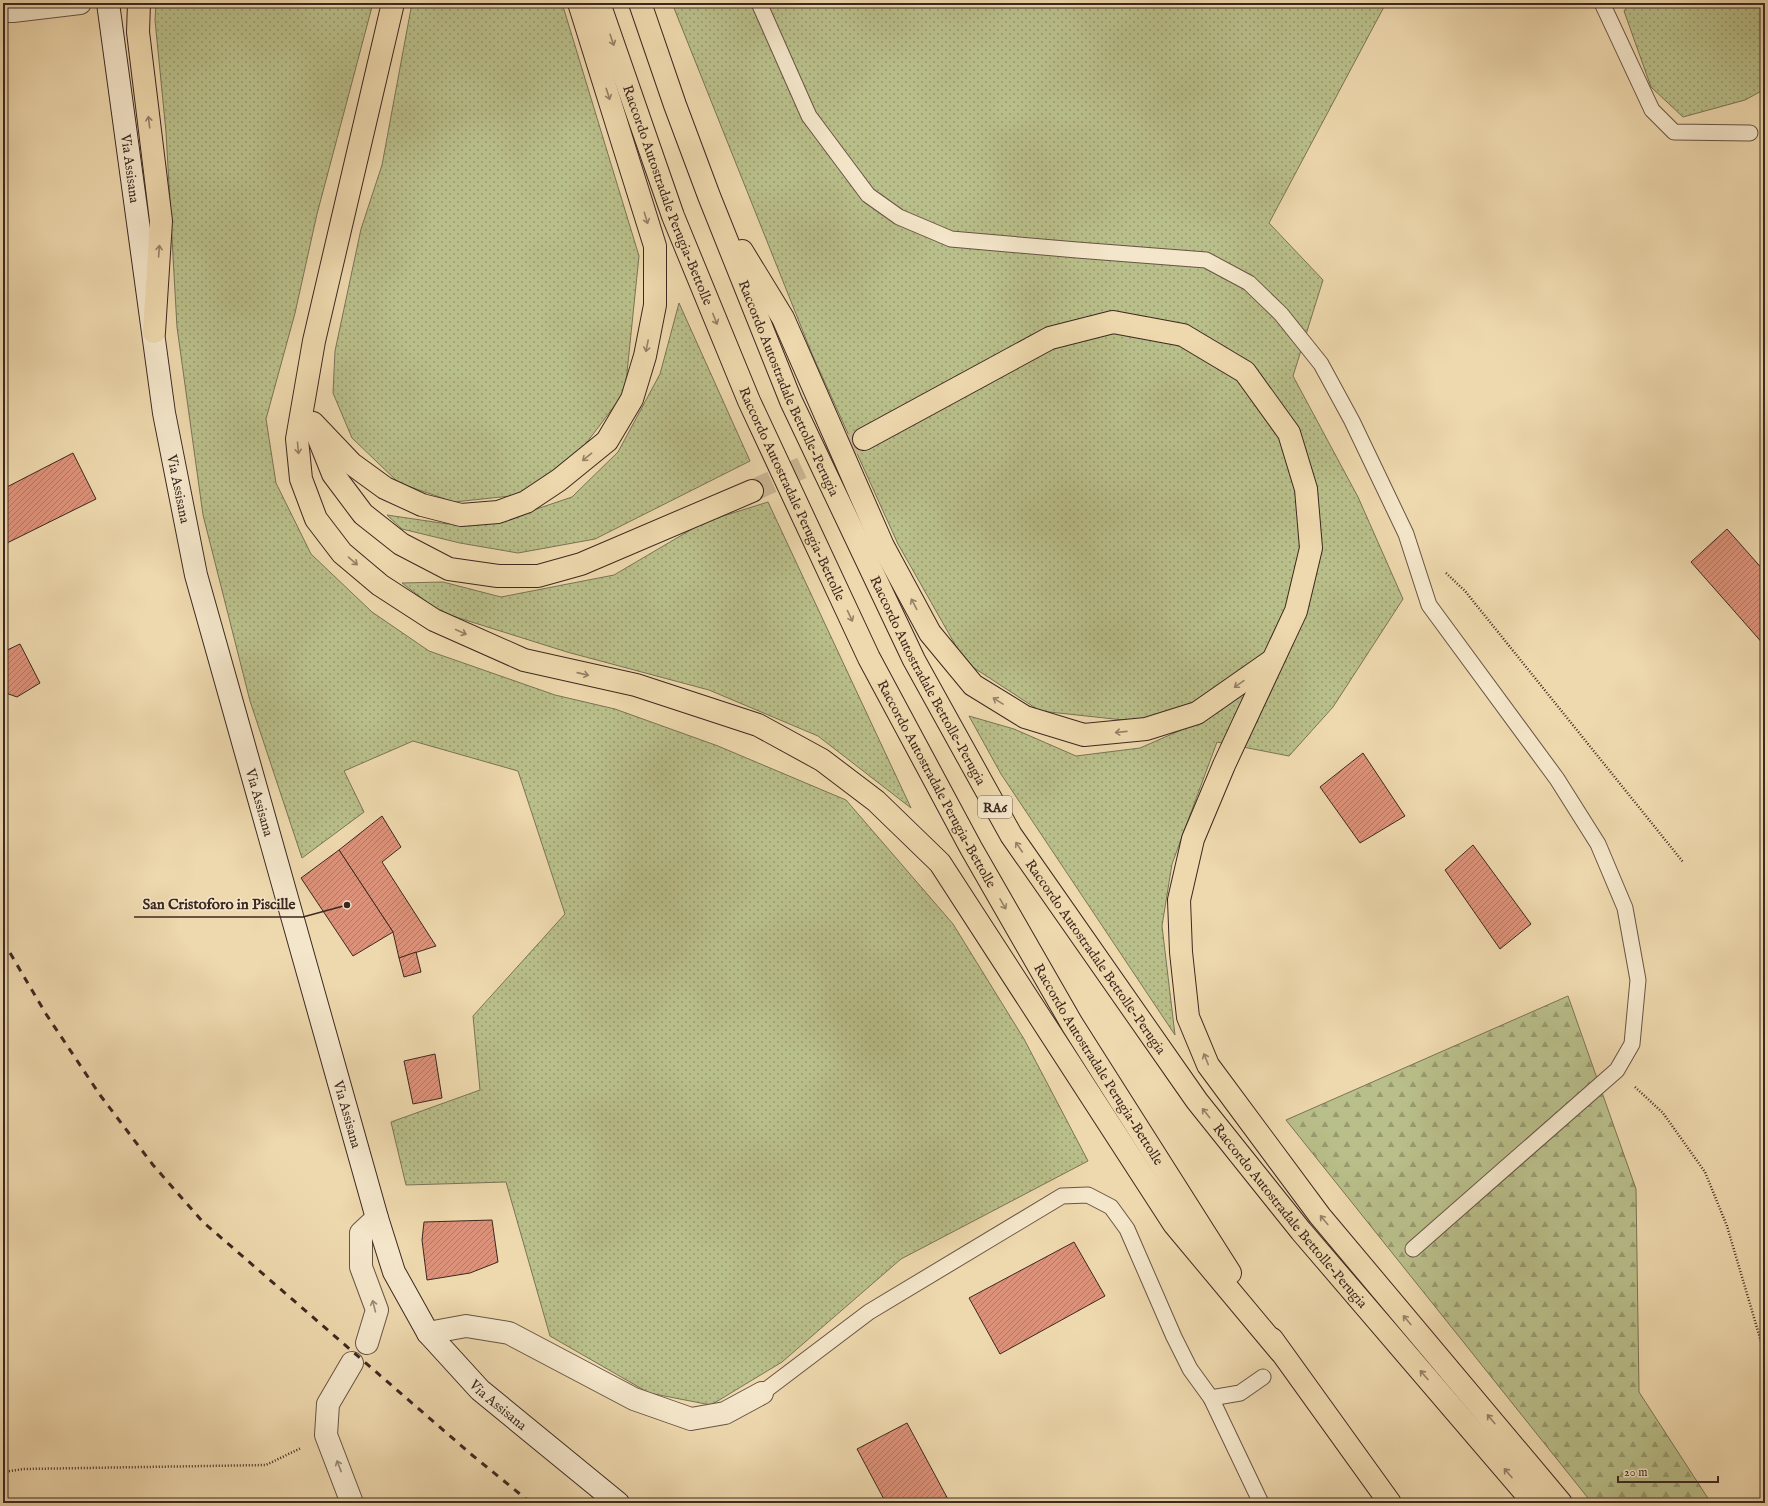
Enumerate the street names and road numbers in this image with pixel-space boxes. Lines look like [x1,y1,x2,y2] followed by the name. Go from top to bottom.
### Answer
[618,83,717,309] street label: Raccordo Autostradale Perugia-Bettolle
[116,132,143,205] street label: Via Assisana
[734,278,843,500] street label: Raccordo Autostradale Bettolle-Perugia
[734,385,849,605] street label: Raccordo Autostradale Perugia-Bettolle
[162,452,194,526] street label: Via Assisana
[865,573,990,789] street label: Raccordo Autostradale Bettolle-Perugia
[872,677,1000,892] street label: Raccordo Autostradale Perugia-Bettolle
[241,766,277,839] street label: Via Assisana
[978,796,1012,818] road number: RA6
[1021,856,1170,1059] street label: Raccordo Autostradale Bettolle-Perugia
[1029,961,1168,1169] street label: Raccordo Autostradale Perugia-Bettolle
[328,1077,365,1151] street label: Via Assisana
[1209,1120,1372,1313] street label: Raccordo Autostradale Bettolle-Perugia
[464,1375,531,1435] street label: Via Assisana

